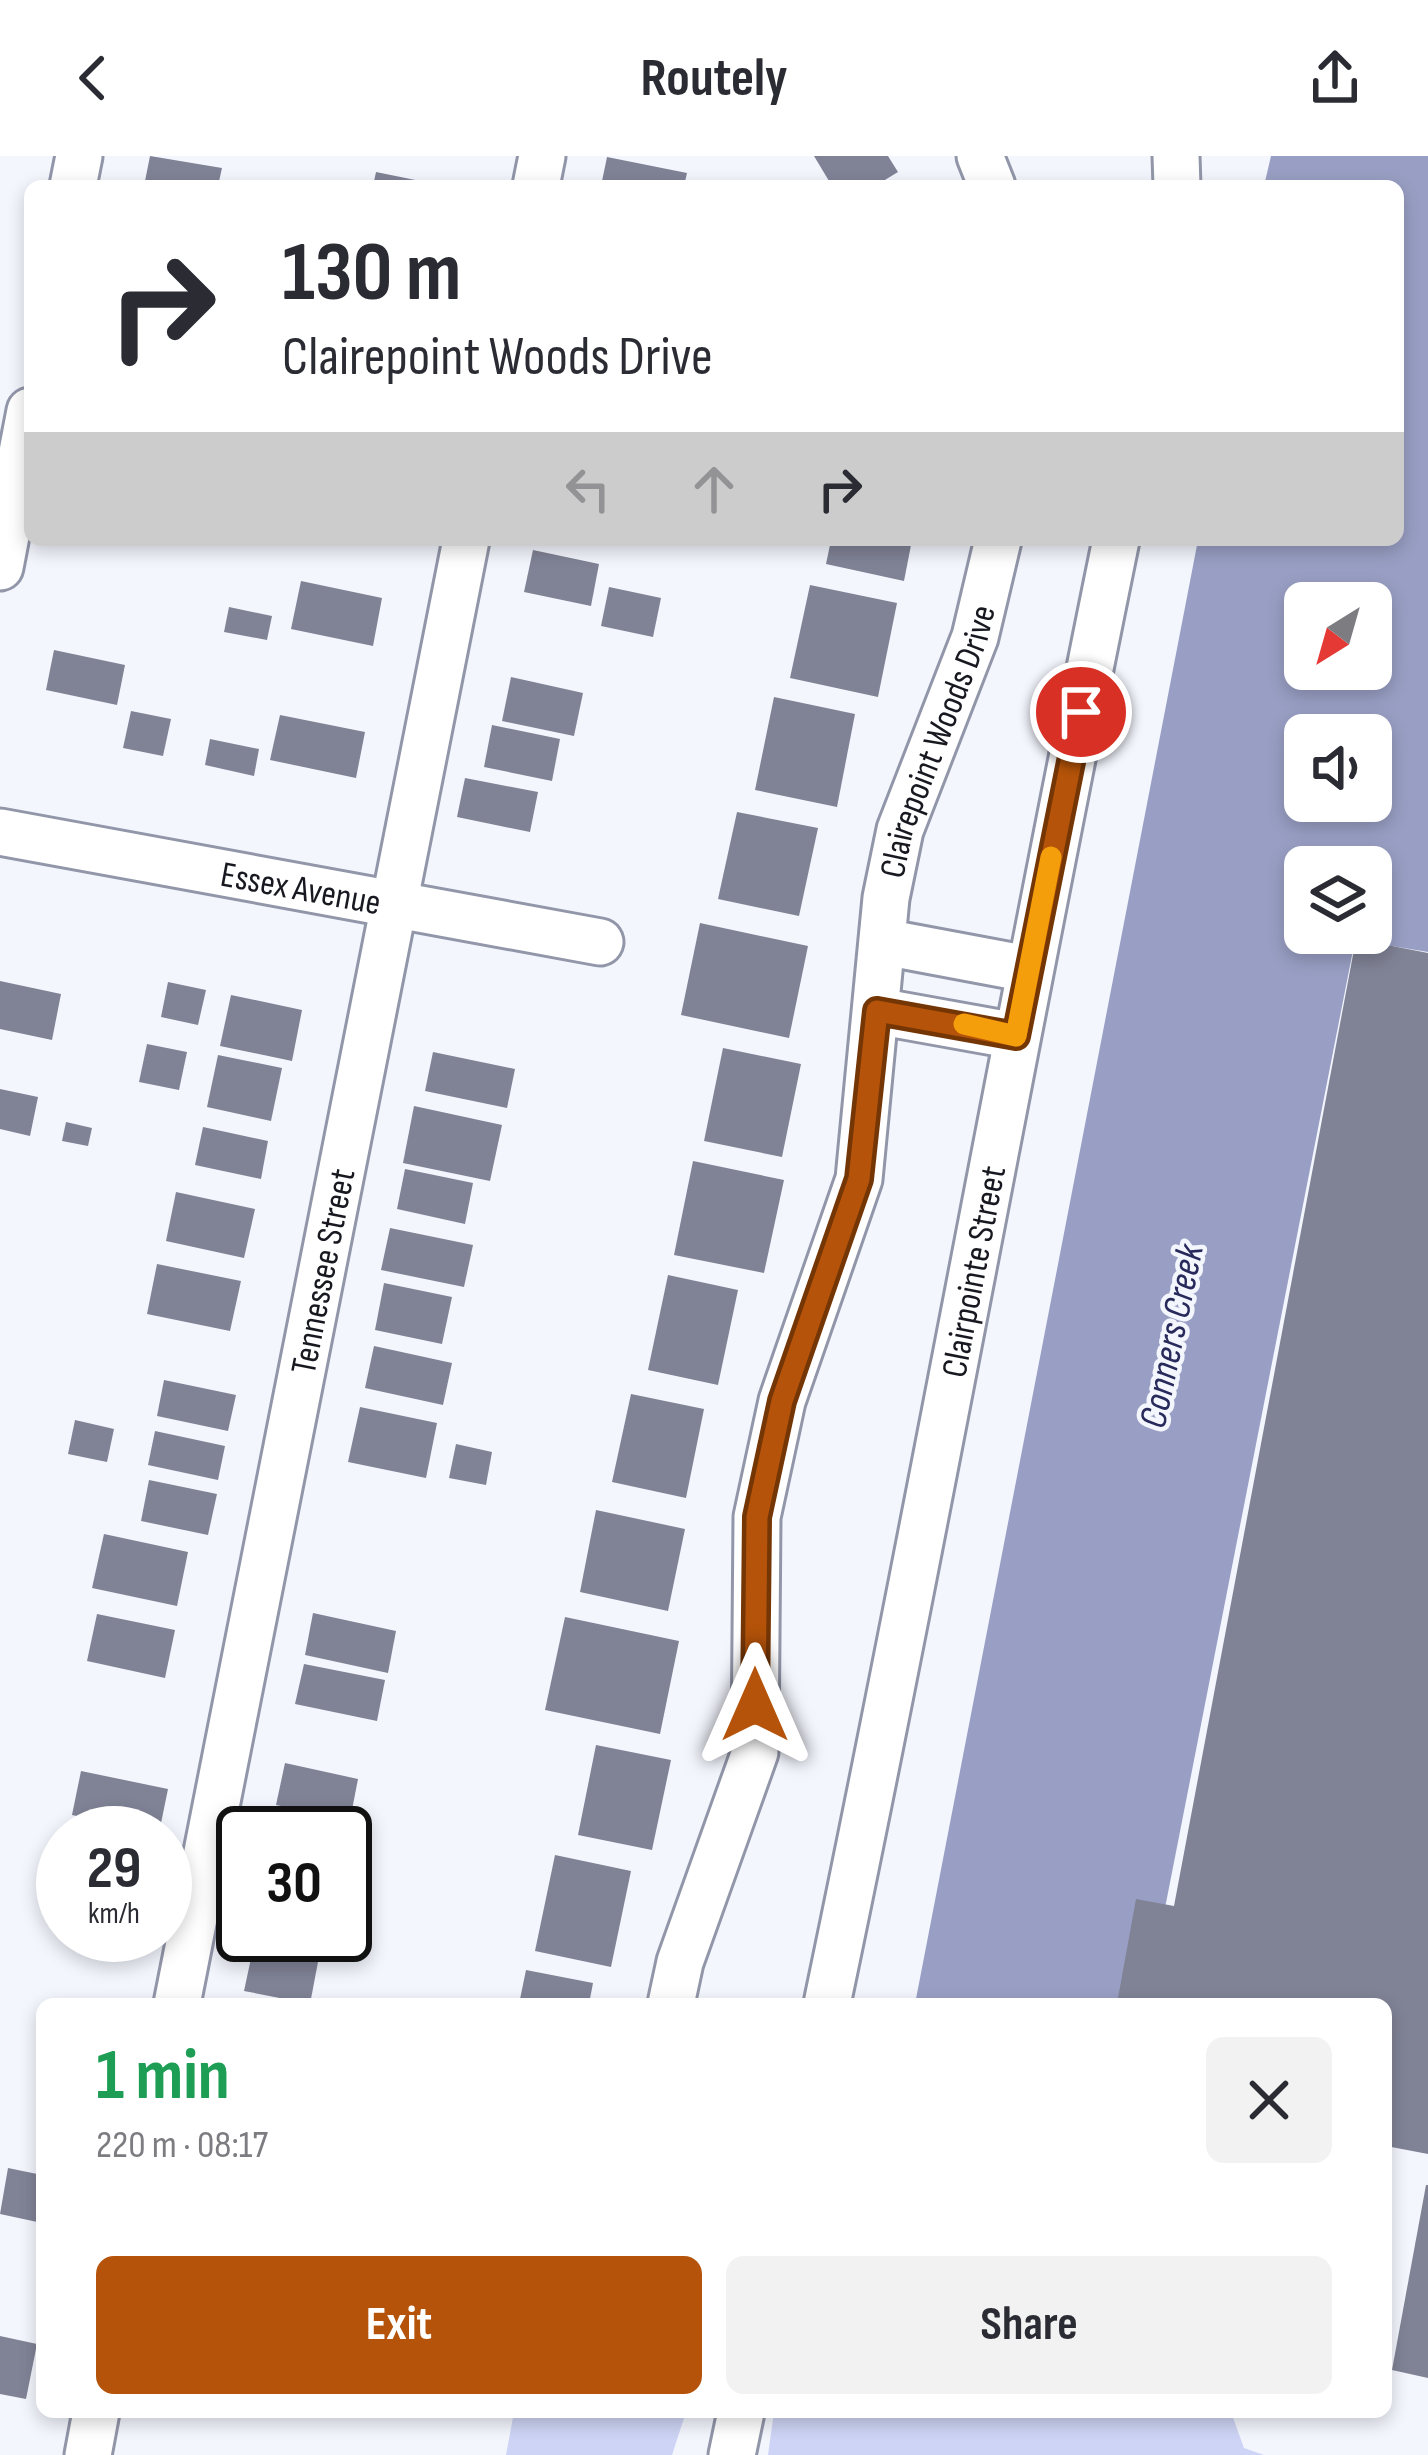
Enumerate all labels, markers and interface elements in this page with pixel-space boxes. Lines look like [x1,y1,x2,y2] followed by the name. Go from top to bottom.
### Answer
[60,45,126,111] icon: back
[1302,45,1368,111] icon: share
[640,46,788,111] text: Routely
[282,223,461,324] text: 130 m
[84,228,240,384] icon: right
[282,325,713,390] text: Clairepoint Woods Drive
[555,456,621,522] icon: left
[681,456,747,522] icon: ahead
[807,456,873,522] icon: right
[1284,582,1392,690] north arrow
[1284,582,1392,954] map controls
[872,601,1006,882] street label: Clairepoint Woods Drive
[1030,661,1132,763] pin
[1048,679,1114,745] icon: arrive
[1284,714,1392,822] button: sound
[1284,846,1392,954] button: layers
[217,854,384,925] street label: Essex Avenue
[933,1162,1016,1381] street label: Clairpointe Street
[283,1165,365,1378] street label: Tennessee Street
[1130,1239,1215,1433] water label: Conners Creek
[692,1642,818,1768] position arrow
[216,1806,372,1962] speed limit sign: 30
[87,1833,141,1905] text: 29
[88,1896,140,1932] text: km/h
[96,2033,230,2120] text: 1 min
[1206,2037,1332,2163] button: close
[96,2122,268,2169] text: 220 m · 08:17
[96,2256,702,2394] button: Exit
[726,2256,1332,2394] button: Share

